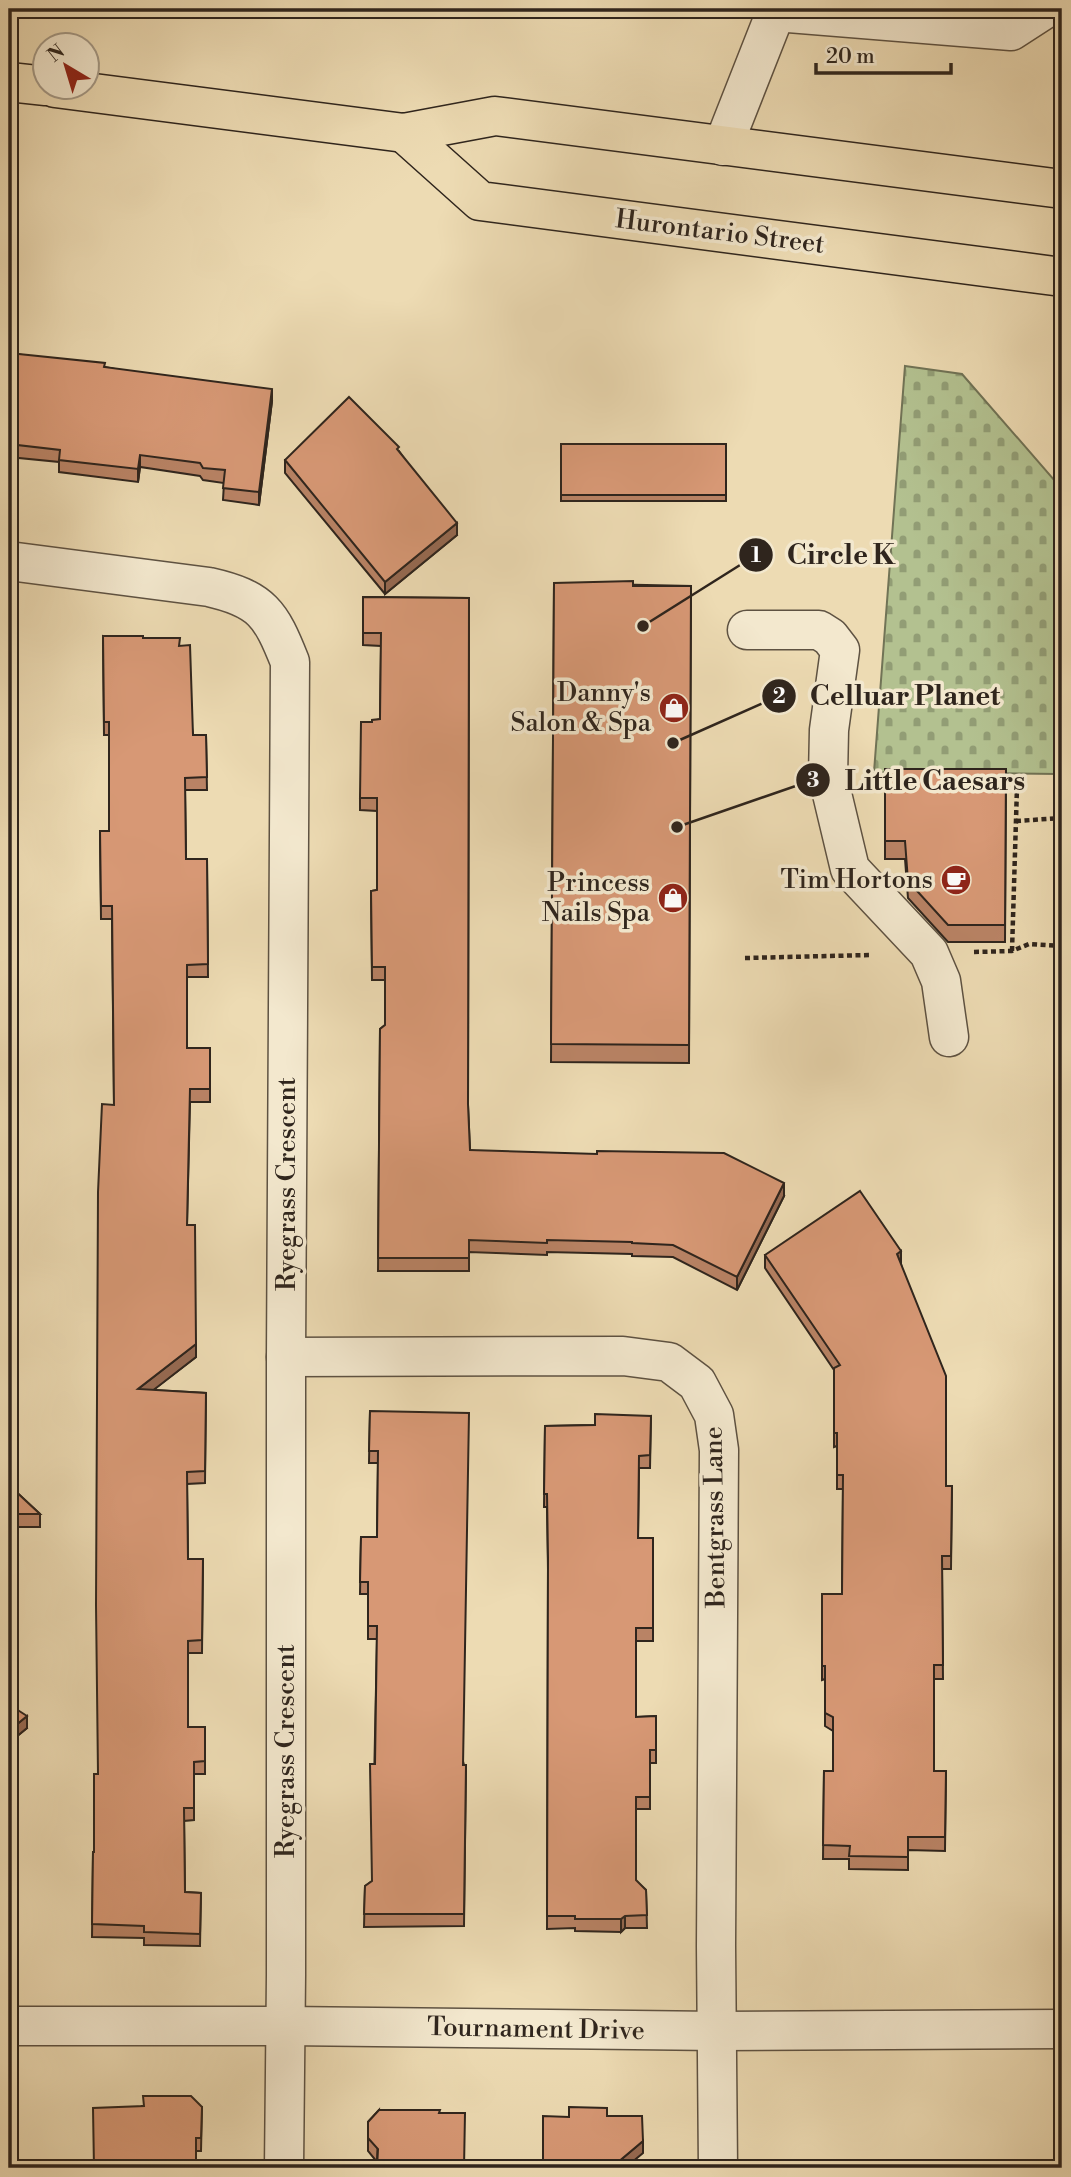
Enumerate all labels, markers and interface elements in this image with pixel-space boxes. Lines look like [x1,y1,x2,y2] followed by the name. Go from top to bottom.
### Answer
[32,32,102,102] north arrow
[816,32,950,76] scale bar
[43,39,69,67] text: N
[826,44,875,70] text: 20 m
[614,203,826,261] street label: Hurontario Street
[738,530,910,579] callout: Circle K
[787,538,897,573] text: Circle K
[751,543,761,569] text: 1
[761,671,1015,720] callout: Celluar Planet
[510,677,652,739] place label: Danny's Salon & Spa
[810,679,1001,714] text: Celluar Planet
[772,684,786,710] text: 2
[657,691,691,725] shop icon: Danny's Salon & Spa
[796,755,1040,804] callout: Little Caesars
[845,764,1025,799] text: Little Caesars
[807,768,819,794] text: 3
[939,863,973,897] cafe icon: Tim Hortons
[780,864,933,896] place label: Tim Hortons
[542,867,651,929] place label: Princess Nails Spa
[656,881,690,915] shop icon: Princess Nails Spa
[271,1077,303,1291] street label: Ryegrass Crescent
[697,1426,733,1609] street label: Bentgrass Lane
[270,1644,302,1858] street label: Ryegrass Crescent
[427,2011,645,2047] street label: Tournament Drive

